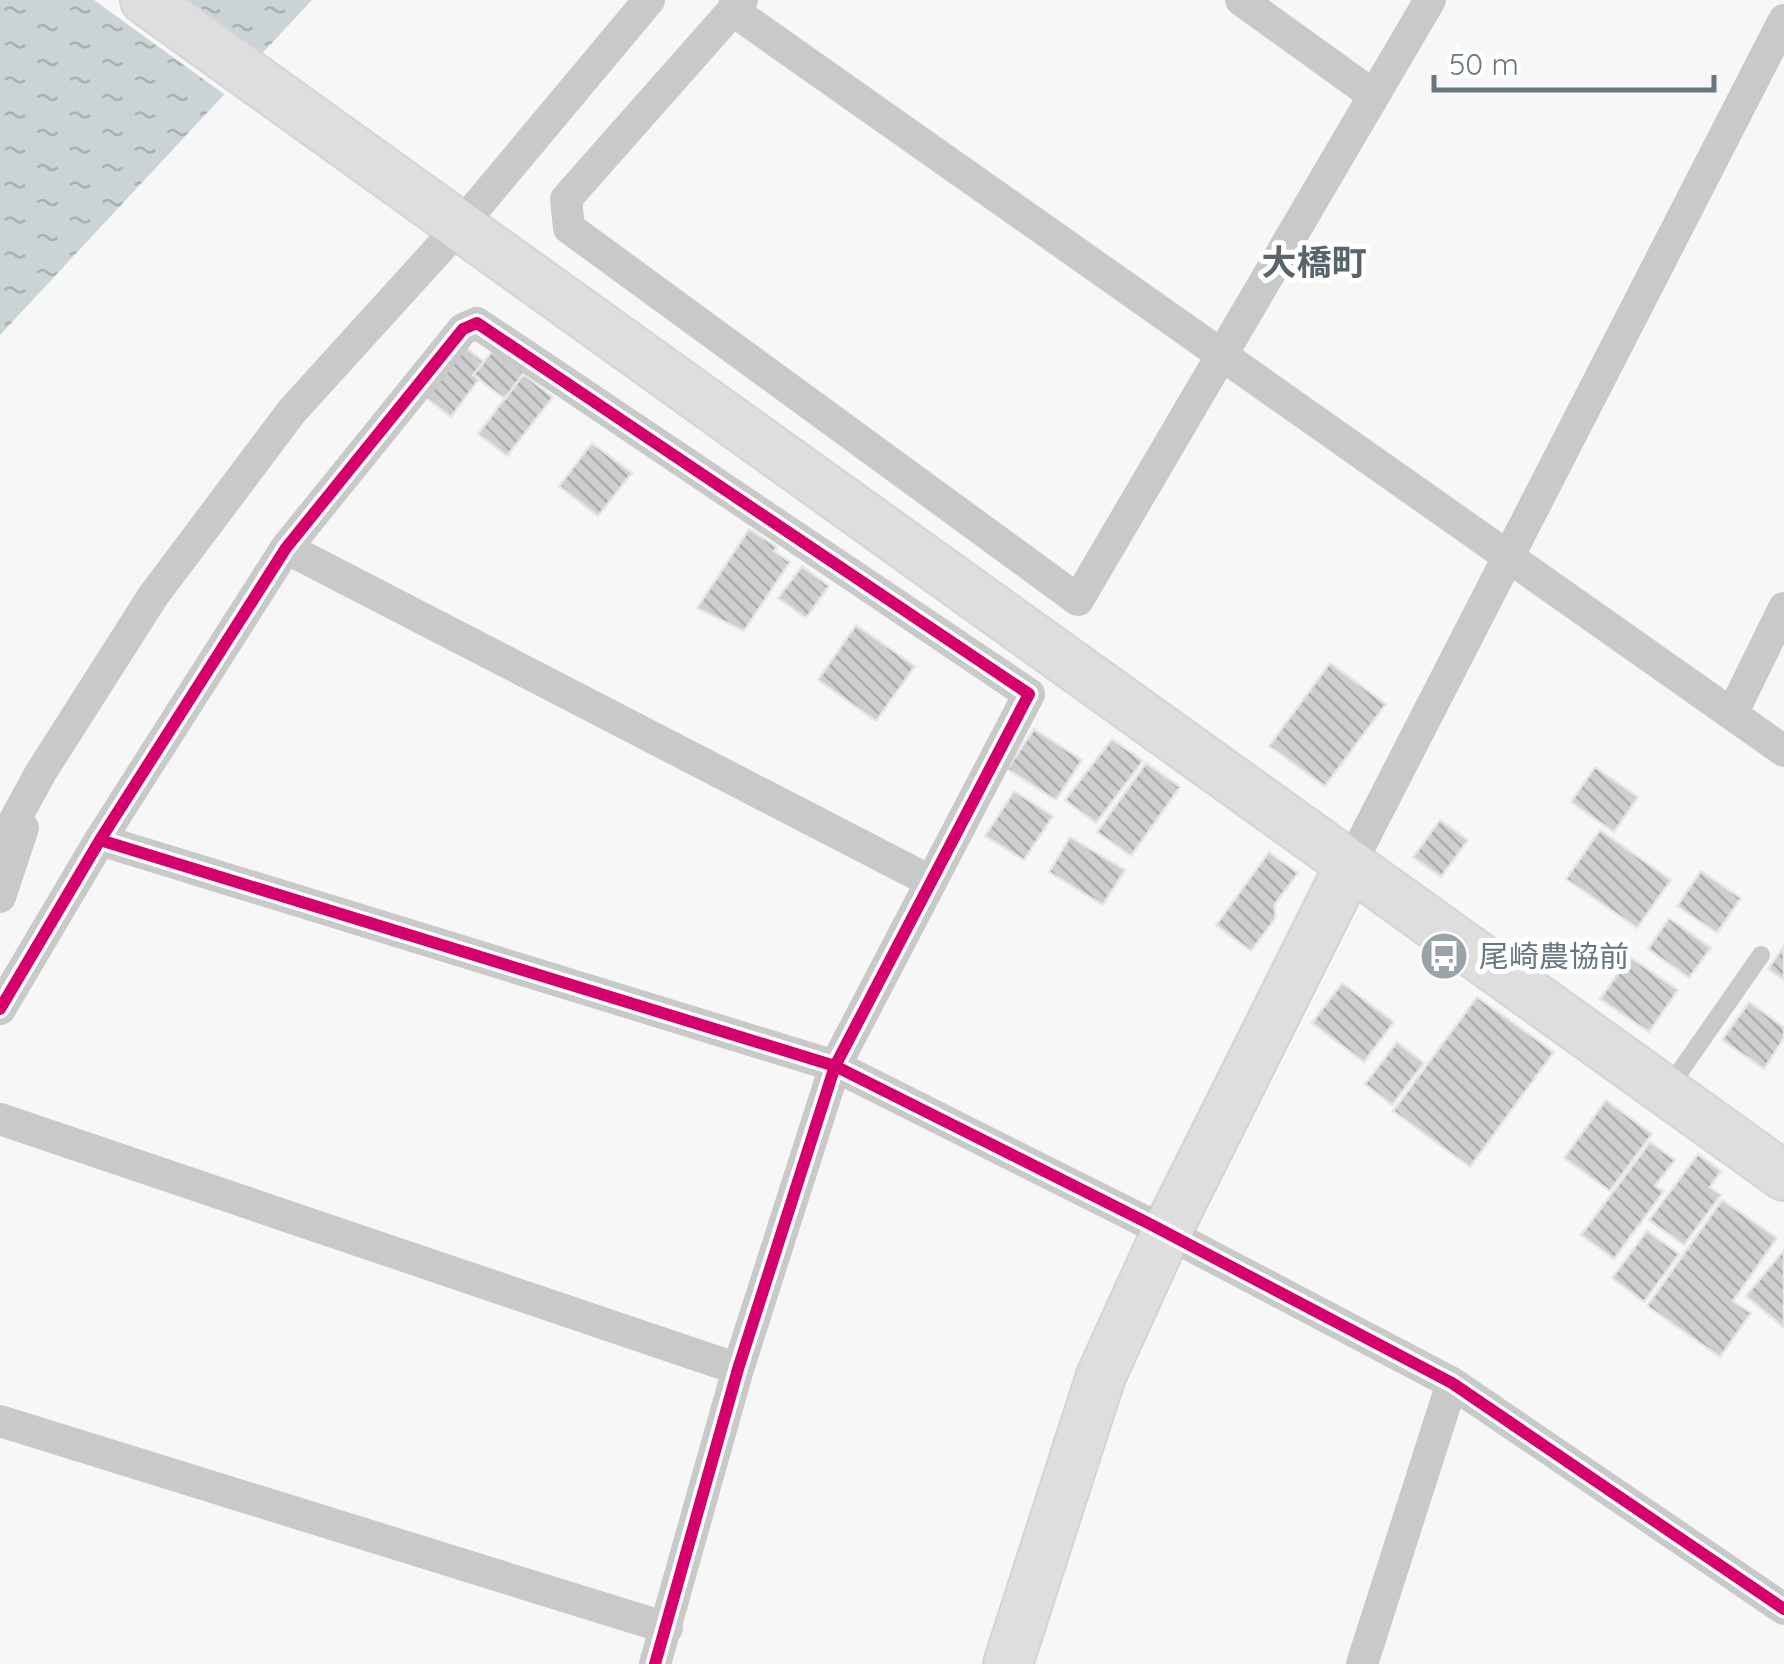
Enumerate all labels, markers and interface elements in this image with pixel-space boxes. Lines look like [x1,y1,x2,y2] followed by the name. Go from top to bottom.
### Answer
[1434,30,1714,92] scale bar
[1449,45,1519,83] text: 50 m
[1261,240,1367,284] district label: 大橋町
[1418,930,1470,982] bus stop icon: 尾崎農協前
[1479,937,1629,975] place label: 尾崎農協前

